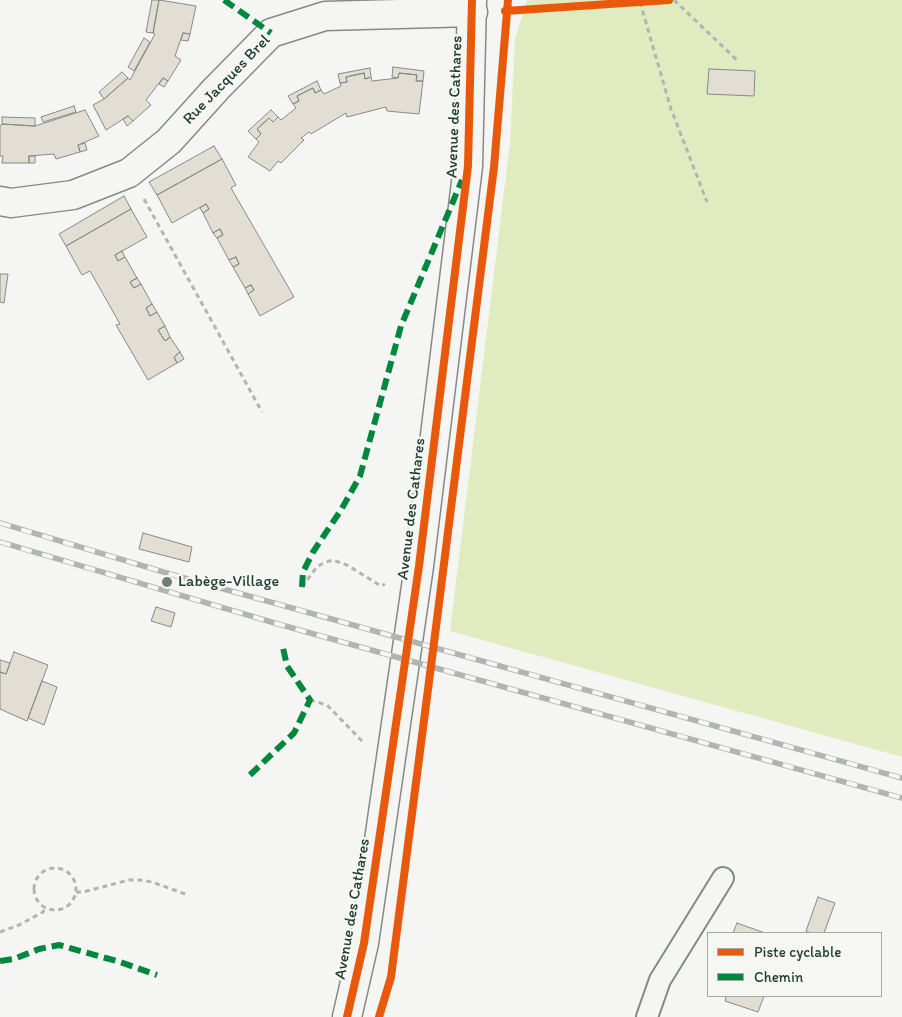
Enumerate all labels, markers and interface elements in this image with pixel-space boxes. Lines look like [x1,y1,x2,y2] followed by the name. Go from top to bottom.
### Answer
[179,31,275,129] street label: Rue Jacques Brel
[443,35,467,179] street label: Avenue des Cathares
[394,437,430,581] street label: Avenue des Cathares
[178,572,279,592] place label: Labège-Village
[160,575,174,589] marker: Labège-Village
[331,837,375,981] street label: Avenue des Cathares
[707,932,882,997] legend
[754,943,841,961] text: Piste cyclable
[754,968,803,986] text: Chemin

